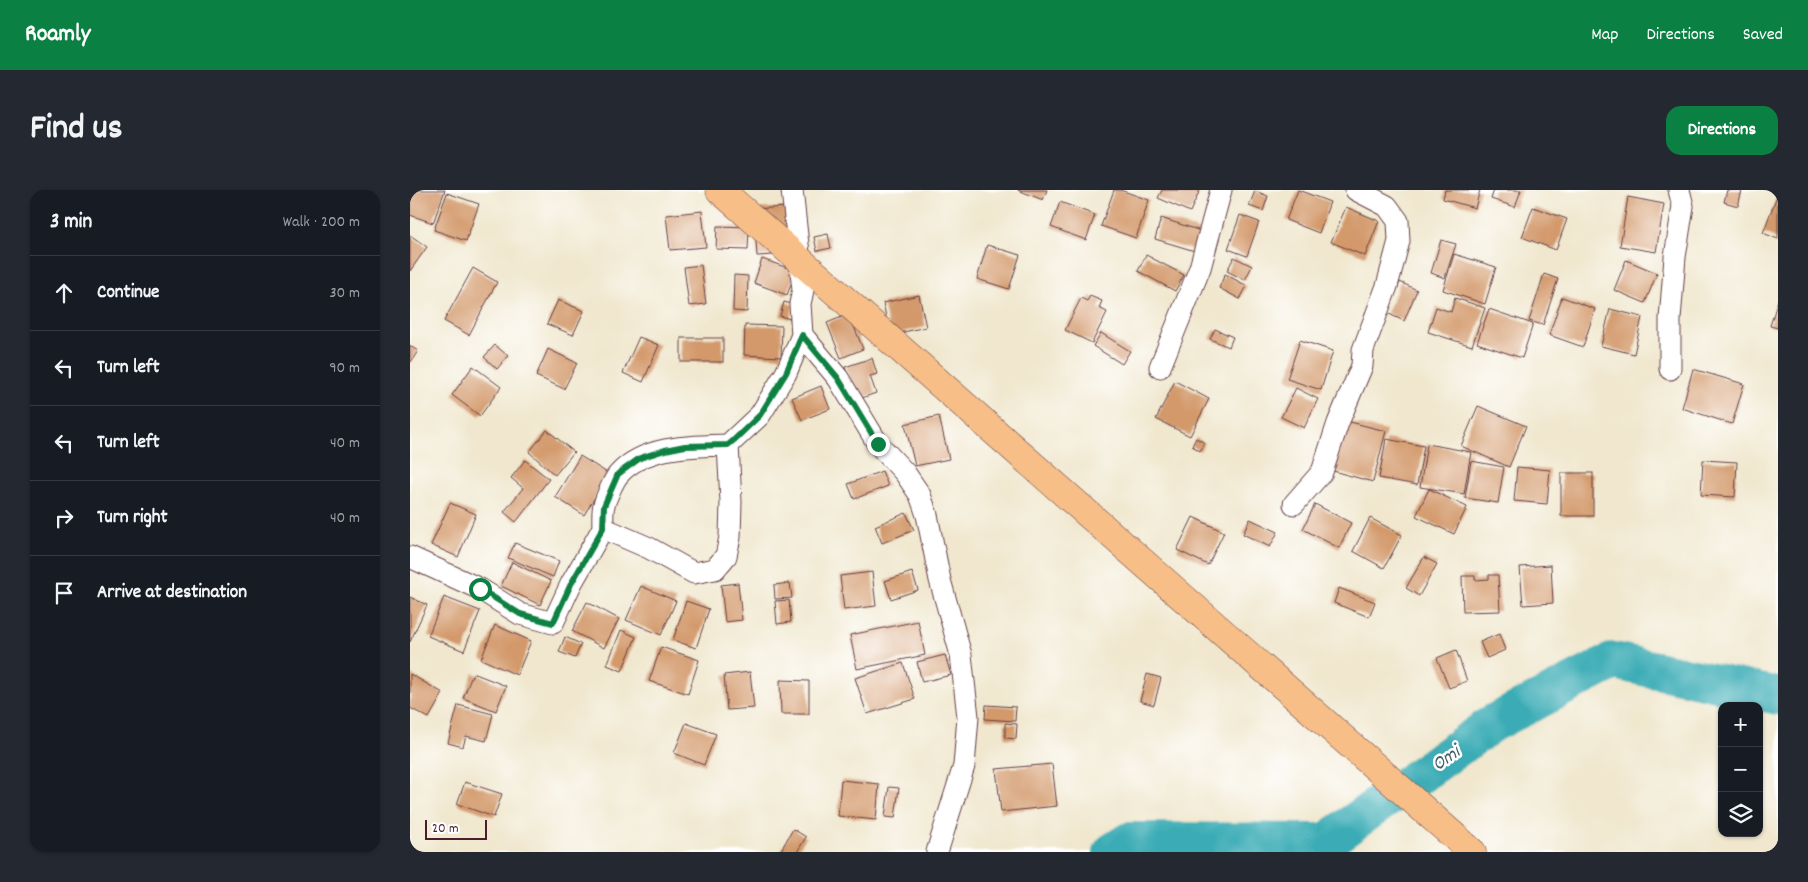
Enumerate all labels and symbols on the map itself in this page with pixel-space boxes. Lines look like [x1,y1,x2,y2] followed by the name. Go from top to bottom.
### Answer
[867,433,890,456] route end
[469,578,492,601] route start
[1427,738,1469,779] water label: Omi
[425,817,488,840] scale bar

